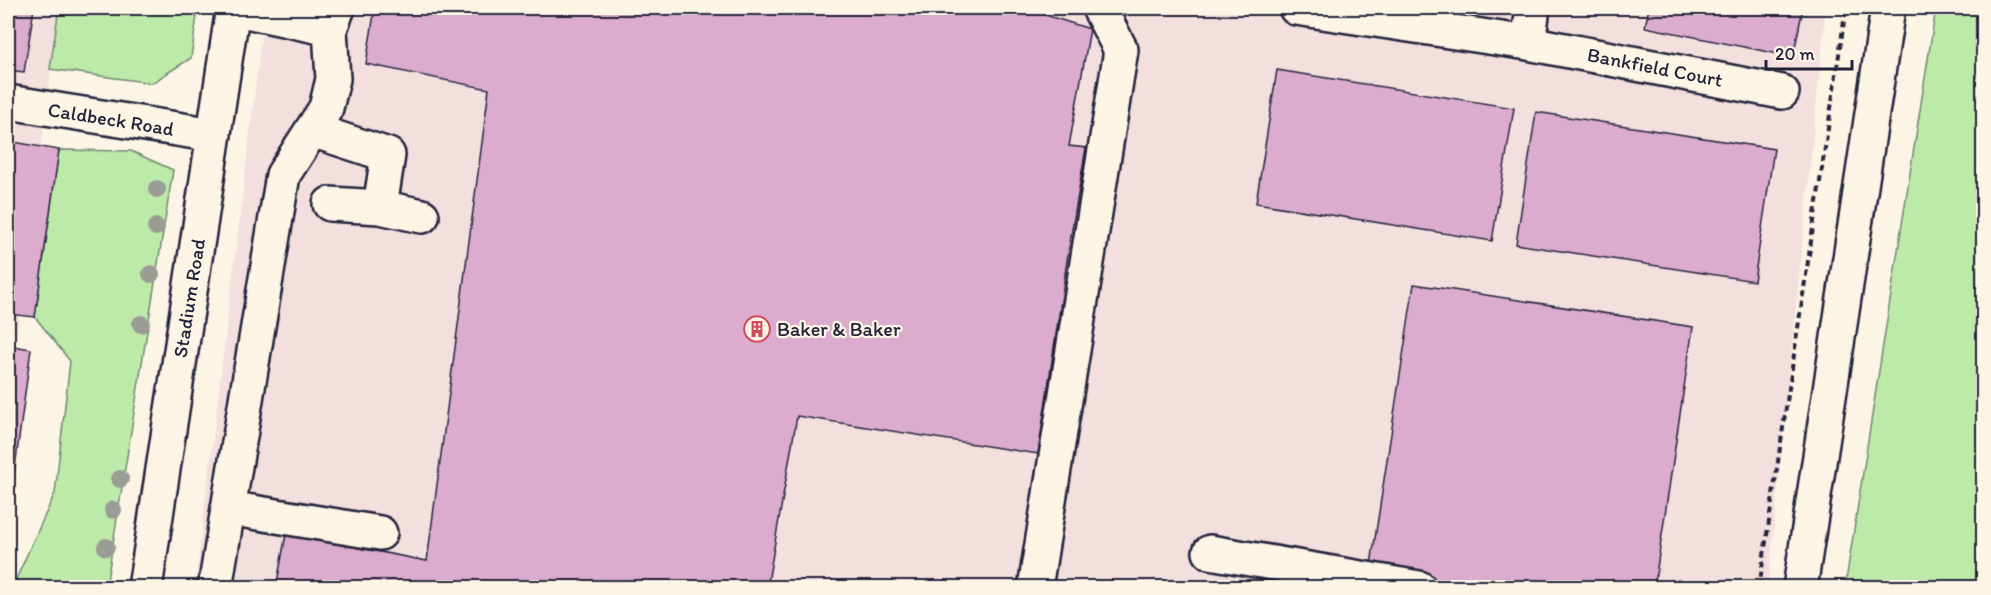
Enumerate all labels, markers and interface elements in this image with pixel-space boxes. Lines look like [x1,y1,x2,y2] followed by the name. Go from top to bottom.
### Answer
[1766,33,1852,71] scale bar
[1585,42,1725,92] street label: Bankfield Court
[1775,43,1815,65] text: 20 m
[46,97,176,141] street label: Caldbeck Road
[168,237,210,359] street label: Stadium Road
[742,314,772,344] building icon: Baker & Baker
[777,317,901,341] place label: Baker & Baker

